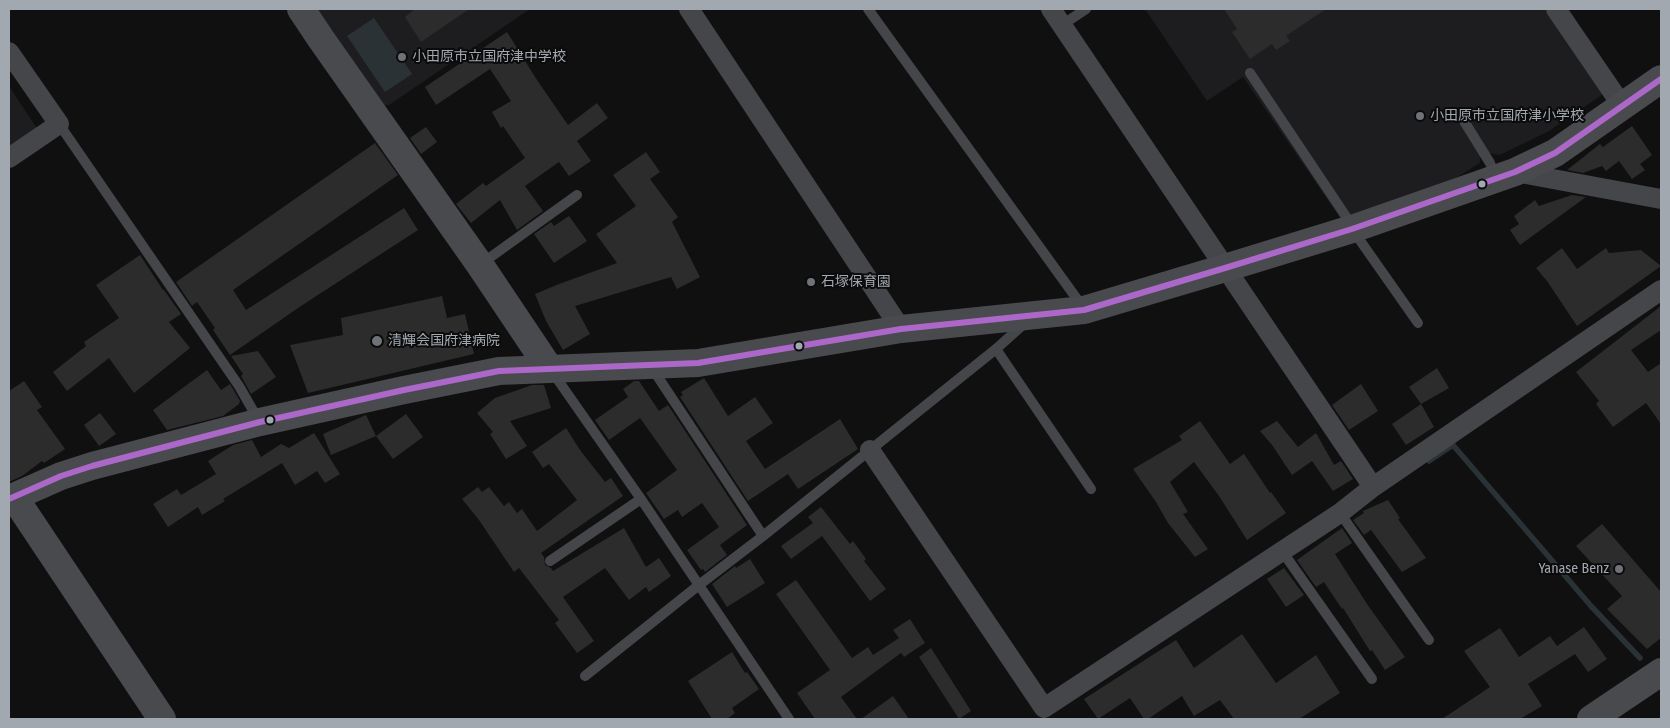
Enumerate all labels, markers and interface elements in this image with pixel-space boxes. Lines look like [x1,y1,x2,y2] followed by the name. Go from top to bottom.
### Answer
[412,49,566,65] place label: 小田原市立国府津中学校
[396,51,408,63] marker: 小田原市立国府津中学校
[1430,108,1584,124] place label: 小田原市立国府津小学校
[1414,110,1426,122] marker: 小田原市立国府津小学校
[1477,179,1487,189] unlabelled marker
[821,274,891,290] place label: 石塚保育園
[805,276,817,288] marker: 石塚保育園
[388,333,500,349] place label: 清輝会国府津病院
[370,334,384,348] marker: 清輝会国府津病院
[794,341,804,351] unlabelled marker
[265,415,275,425] unlabelled marker
[1538,561,1609,577] place label: Yanase Benz
[1613,563,1625,575] marker: Yanase Benz

